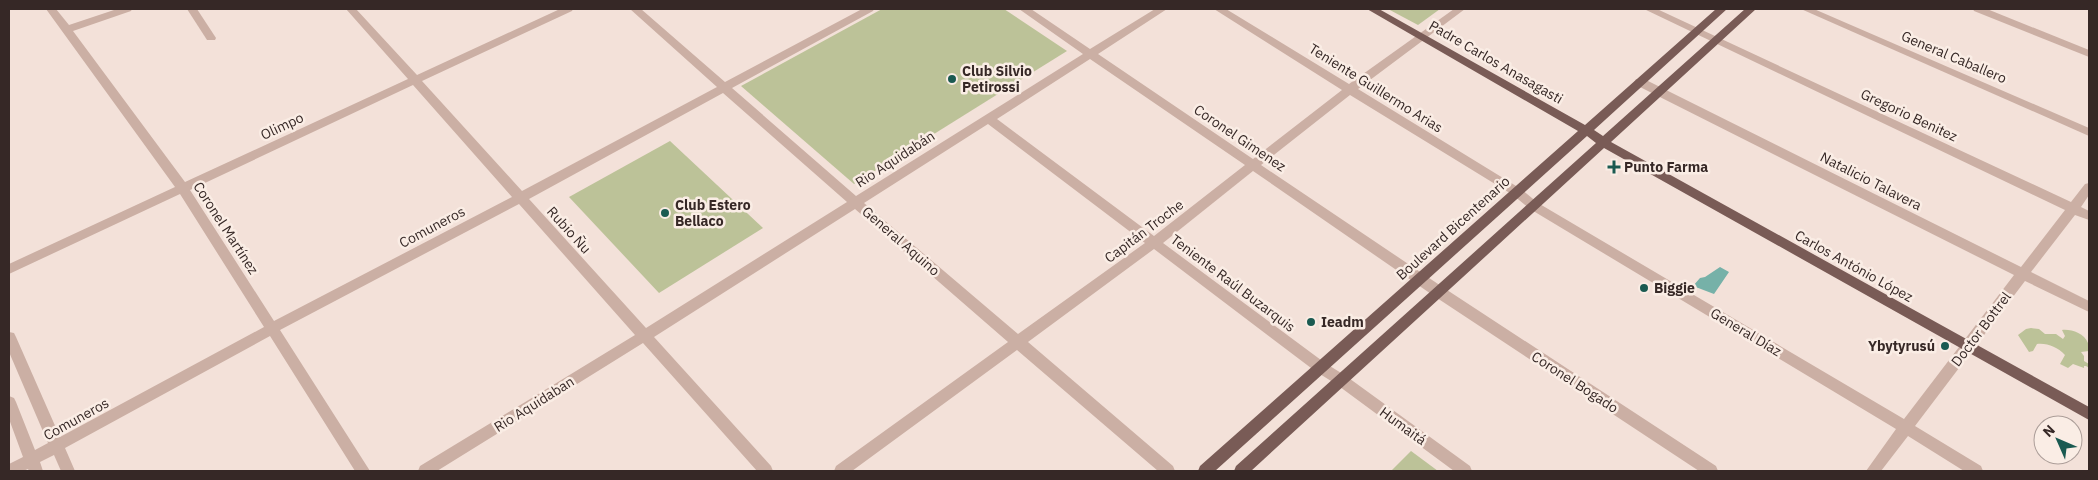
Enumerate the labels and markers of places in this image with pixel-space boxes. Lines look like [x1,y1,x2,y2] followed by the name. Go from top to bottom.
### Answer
[962,62,1032,96] place label: Club Silvio Petirossi
[946,73,958,85] marker: Club Silvio Petirossi
[1624,158,1708,176] place label: Punto Farma
[1608,161,1620,173] marker: Punto Farma
[675,196,751,230] place label: Club Estero Bellaco
[659,207,671,219] marker: Club Estero Bellaco
[1654,279,1695,297] place label: Biggie
[1638,282,1650,294] marker: Biggie
[1321,313,1364,331] place label: Ieadm
[1305,316,1317,328] marker: Ieadm
[1868,337,1935,355] place label: Ybytyrusú
[1939,340,1951,352] marker: Ybytyrusú

